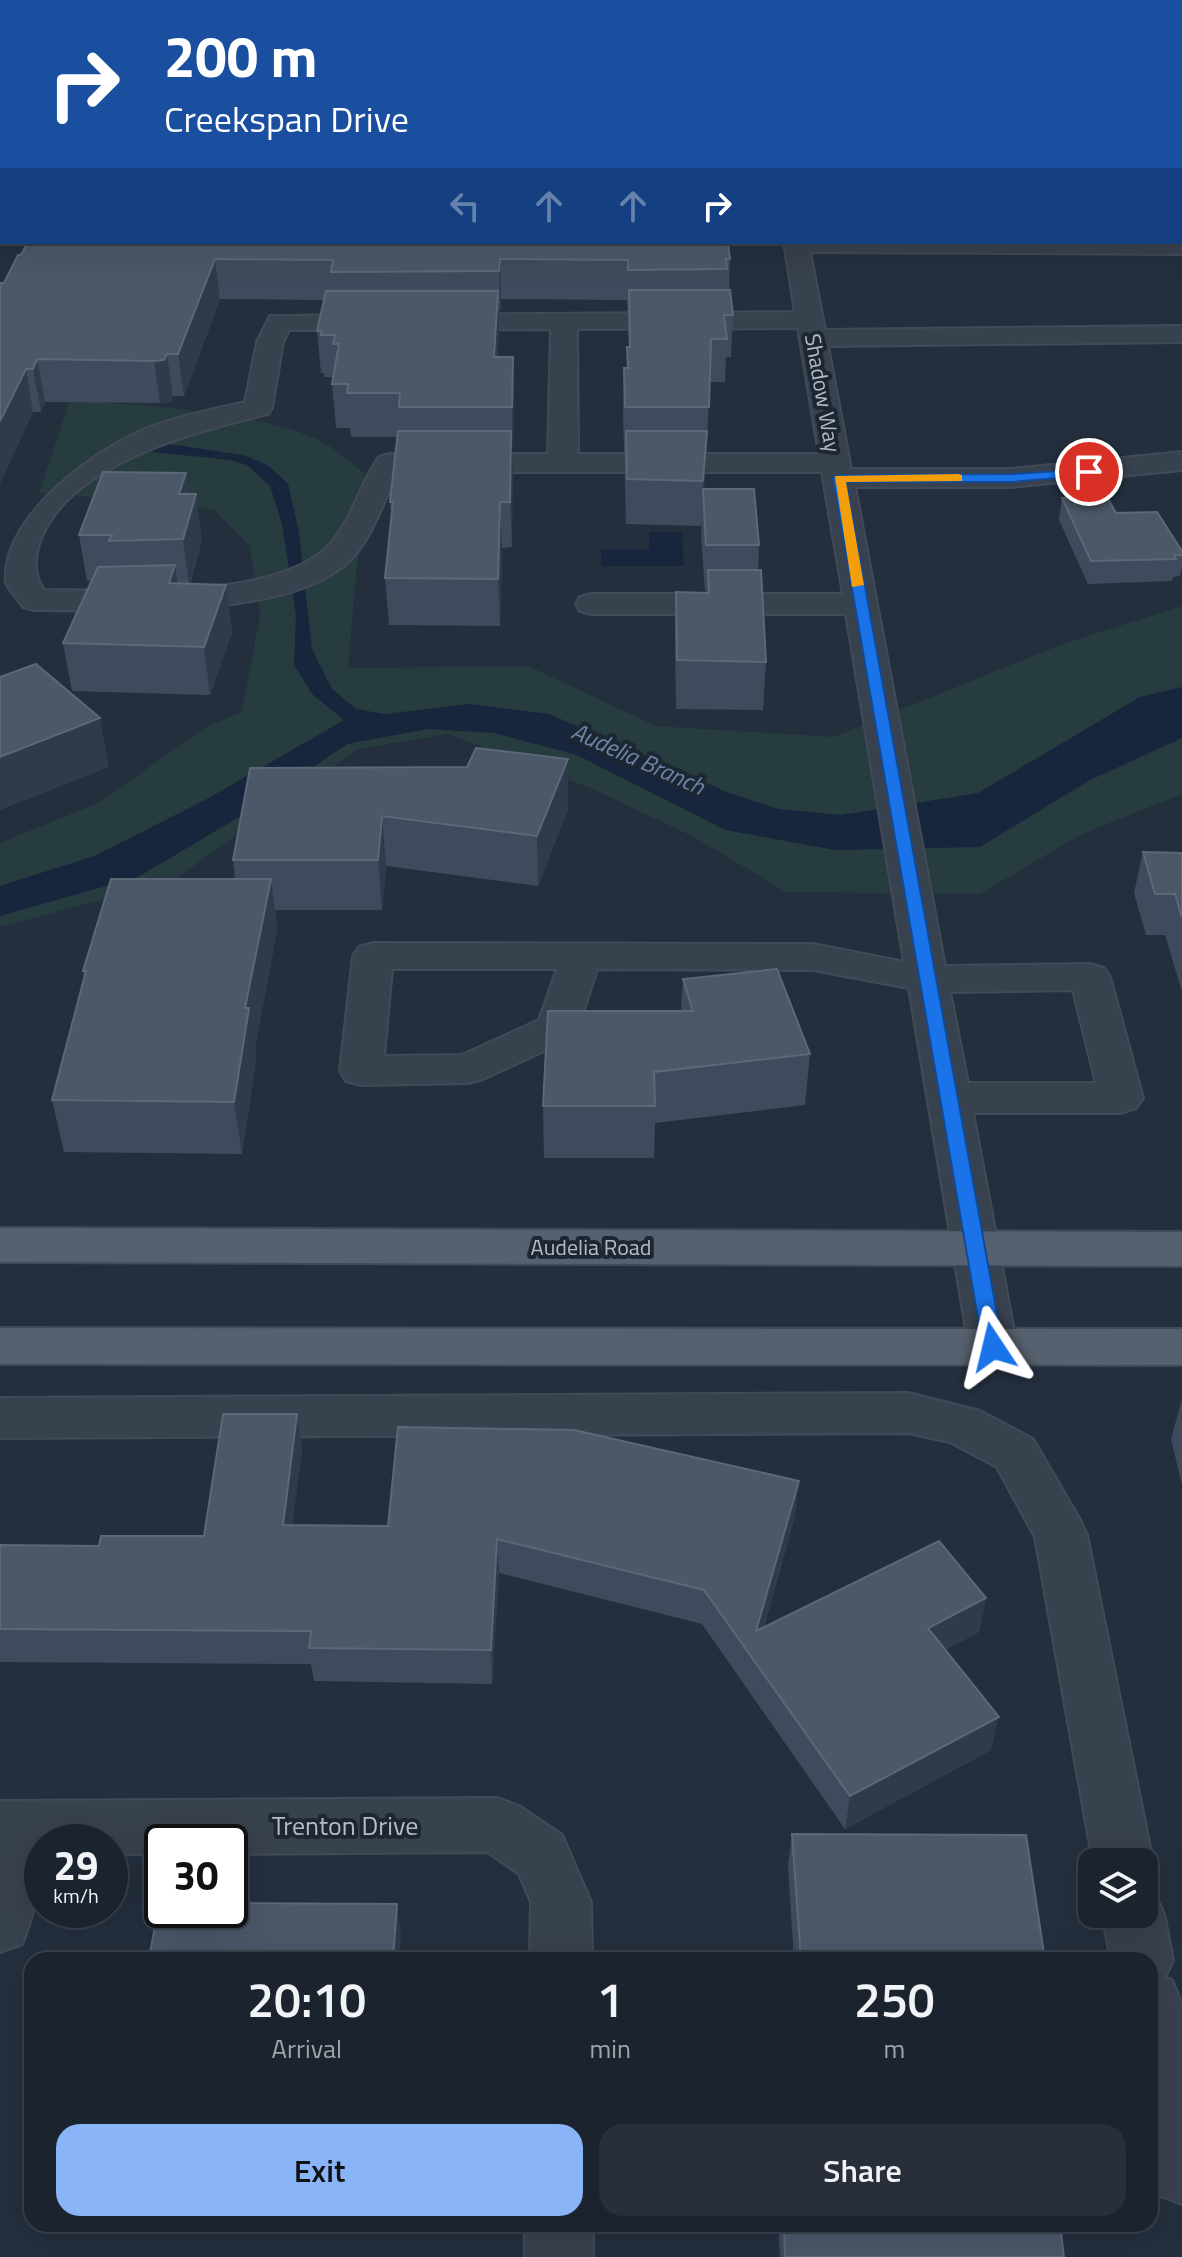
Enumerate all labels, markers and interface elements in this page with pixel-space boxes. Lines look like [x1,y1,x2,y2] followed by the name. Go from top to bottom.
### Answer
[164,14,317,99] text: 200 m
[32,32,136,136] icon: right
[164,91,409,146] text: Creekspan Drive
[443,184,487,228] icon: left
[527,184,571,228] icon: ahead
[611,184,655,228] icon: ahead
[695,184,739,228] icon: right
[796,331,850,456] street label: Shadow Way
[1055,438,1123,506] pin
[1067,450,1111,494] icon: arrive
[566,713,712,804] water label: Audelia Branch
[531,1230,651,1264] street label: Audelia Road
[951,1305,1035,1389] position arrow
[272,1806,418,1845] street label: Trenton Drive
[144,1824,248,1928] speed limit sign: 30
[54,1835,98,1896] text: 29
[1078,1848,1158,1928] map controls
[1078,1848,1158,1928] button: layers
[53,1880,99,1911] text: km/h
[247,1963,366,2036] text: 20:10
[597,1963,624,2036] text: 1
[854,1963,935,2036] text: 250
[271,2029,342,2068] text: Arrival
[589,2029,631,2068] text: min
[884,2029,905,2068] text: m
[56,2124,583,2216] button: Exit
[599,2124,1126,2216] button: Share

